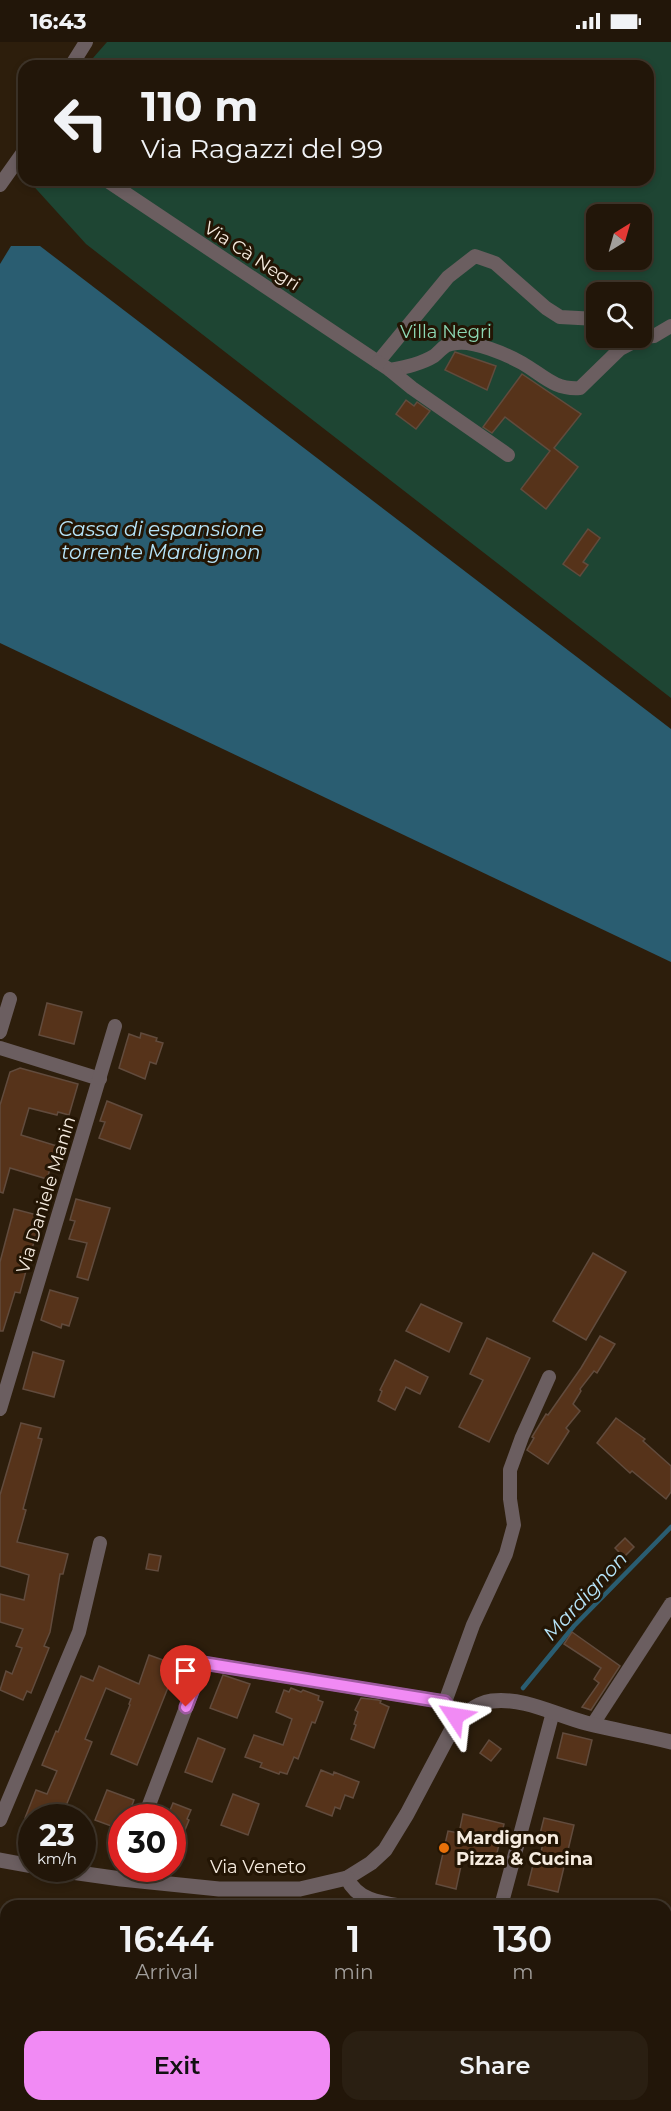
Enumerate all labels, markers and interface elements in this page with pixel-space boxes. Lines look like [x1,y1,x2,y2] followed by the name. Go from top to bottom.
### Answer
[30,8,86,35] text: 16:43
[141,80,258,132] text: 110 m
[42,84,120,162] icon: left
[141,132,383,165] text: Via Ragazzi del 99
[586,204,652,270] north arrow
[586,204,652,348] map controls
[200,217,304,295] street label: Via Cà Negri
[586,282,652,348] button: search
[400,321,492,343] park label: Villa Negri
[58,517,264,564] water label: Cassa di espansione torrente Mardignon
[12,1114,80,1276] street label: Via Daniele Manin
[538,1547,632,1645] water label: Mardignon
[160,1645,211,1707] pin
[169,1654,202,1687] icon: arrive
[423,1684,487,1748] position arrow
[108,1804,186,1882] speed limit sign: 30
[39,1817,75,1854] text: 23
[456,1827,593,1870] place label: Mardignon Pizza & Cucina
[437,1841,451,1855] marker: Mardignon Pizza & Cucina
[37,1849,77,1868] text: km/h
[210,1856,306,1878] street label: Via Veneto
[120,1917,214,1961] text: 16:44
[347,1917,360,1961] text: 1
[493,1917,552,1961] text: 130
[135,1960,198,1984] text: Arrival
[333,1960,374,1984] text: min
[512,1960,533,1984] text: m
[24,2031,330,2100] button: Exit
[342,2031,648,2100] button: Share

